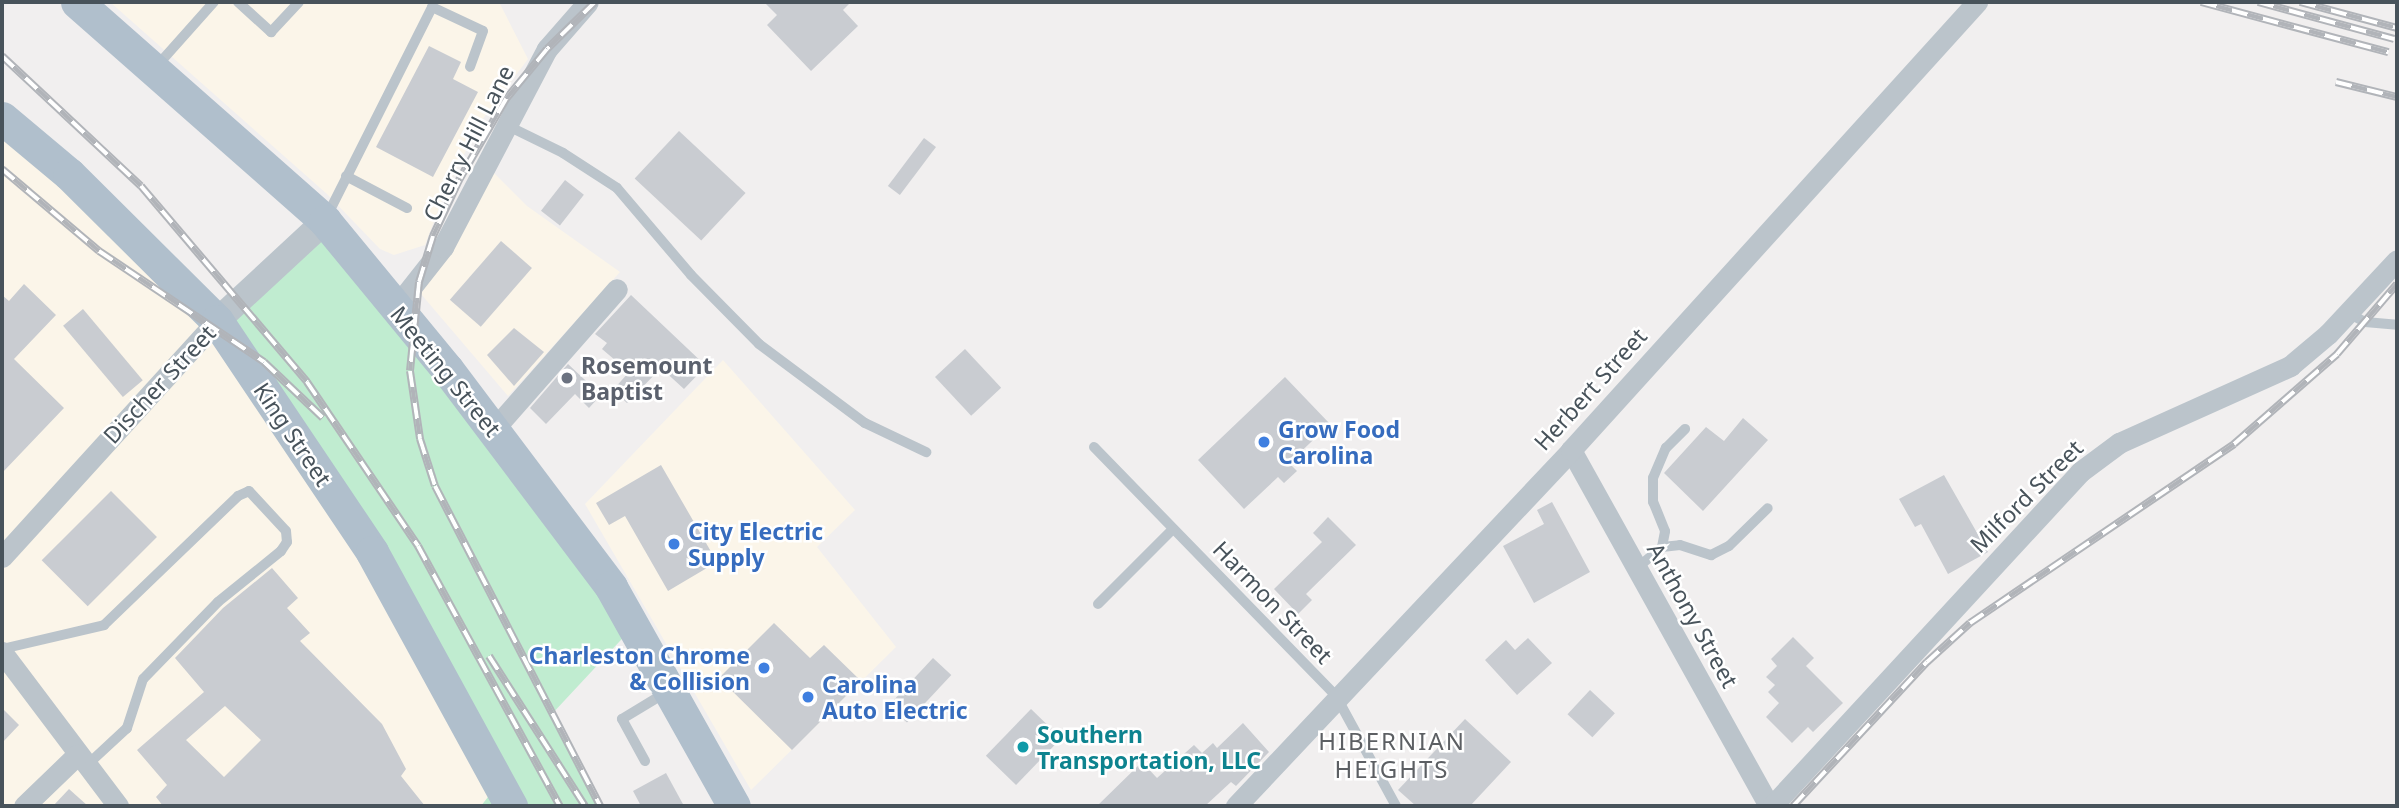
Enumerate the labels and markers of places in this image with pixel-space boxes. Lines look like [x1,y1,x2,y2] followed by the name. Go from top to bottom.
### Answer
[581,351,712,405] place label: Rosemount Baptist
[559,370,575,386] marker: Rosemount Baptist
[1278,415,1400,469] place label: Grow Food Carolina
[1256,434,1272,450] marker: Grow Food Carolina
[688,517,823,571] place label: City Electric Supply
[666,536,682,552] marker: City Electric Supply
[529,641,750,695] place label: Charleston Chrome & Collision
[756,660,772,676] marker: Charleston Chrome & Collision
[822,670,968,724] place label: Carolina Auto Electric
[800,689,816,705] marker: Carolina Auto Electric
[1037,720,1261,774] place label: Southern Transportation, LLC
[1015,739,1031,755] marker: Southern Transportation, LLC

